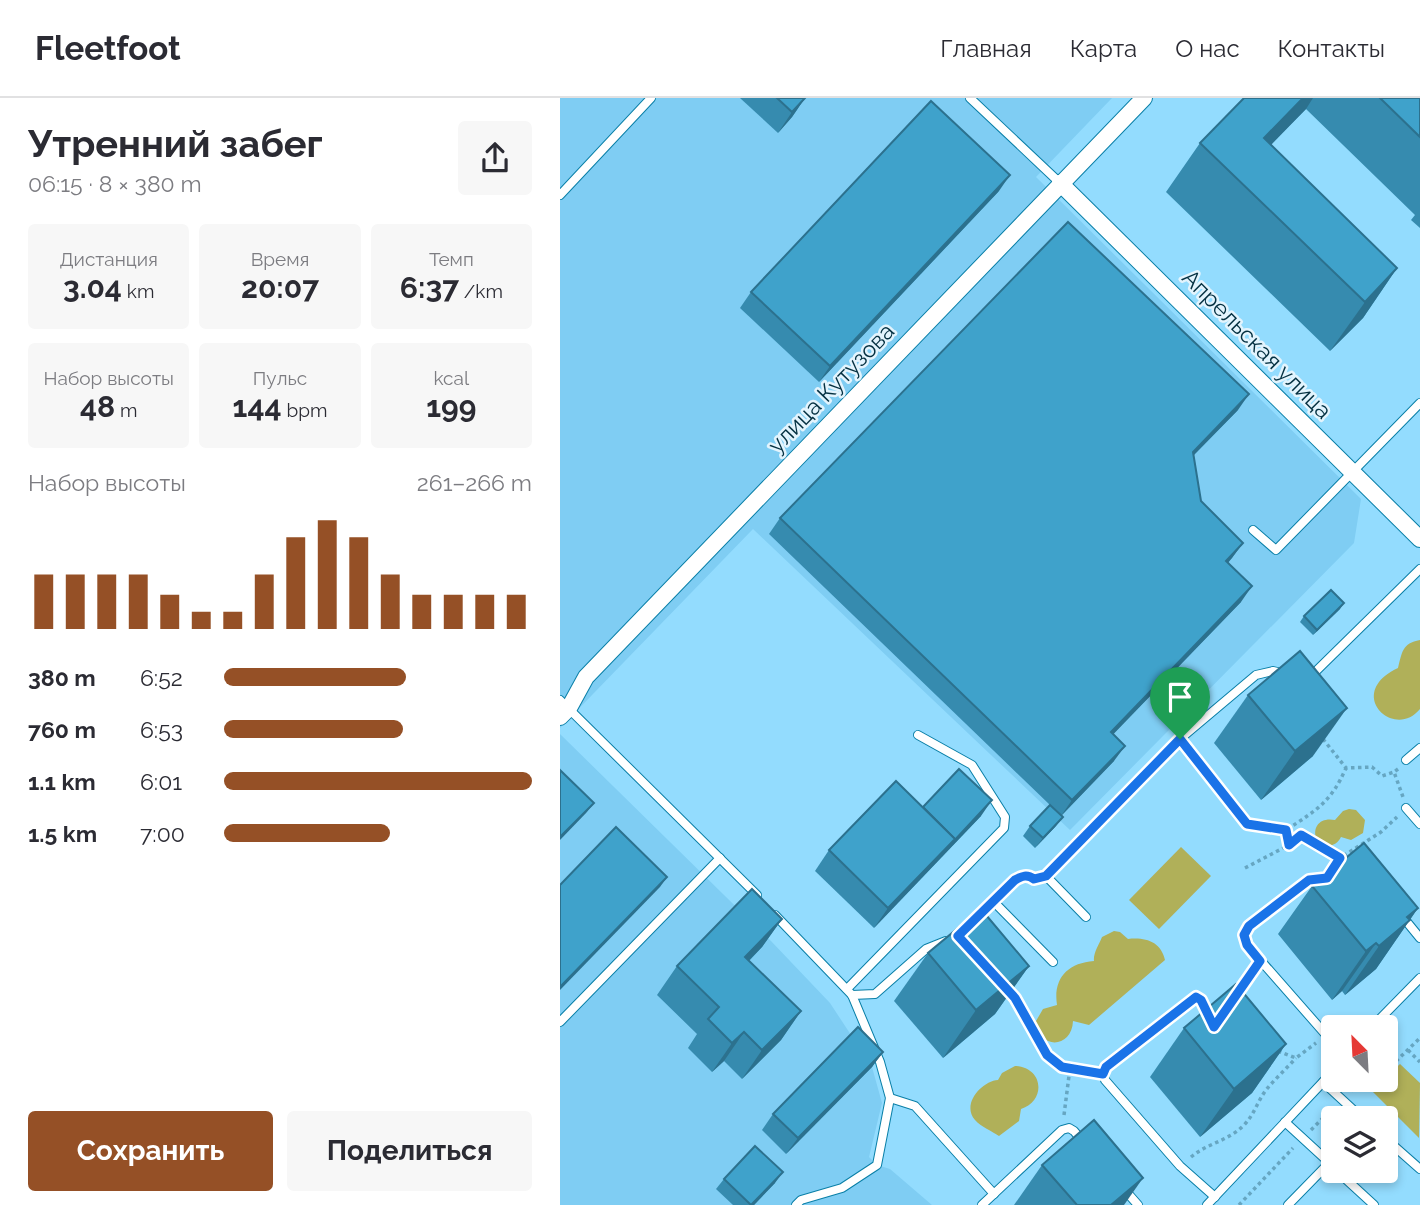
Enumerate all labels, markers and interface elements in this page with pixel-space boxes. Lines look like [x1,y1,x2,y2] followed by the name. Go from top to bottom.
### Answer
[35,29,181,68] text: Fleetfoot
[940,34,1032,63] text: Главная
[1070,34,1137,63] text: Карта
[1175,34,1240,63] text: О нас
[1278,34,1385,63] text: Контакты
[28,121,323,166] text: Утренний забег
[458,121,532,195] button: share
[28,170,202,197] text: 06:15 · 8 × 380 m
[59,248,158,270] text: Дистанция
[251,248,309,270] text: Время
[429,248,474,270] text: Темп
[1177,263,1338,424] street label: Апрельская улица
[63,270,122,305] text: 3.04
[241,270,319,305] text: 20:07
[400,270,459,305] text: 6:37
[122,280,154,302] text: km
[459,280,503,302] text: /km
[762,317,899,458] street label: улица Кутузова
[43,367,174,389] text: Набор высоты
[253,367,307,389] text: Пульс
[434,367,469,389] text: kcal
[80,389,115,424] text: 48
[233,389,282,424] text: 144
[426,389,476,424] text: 199
[115,399,137,421] text: m
[282,399,327,421] text: bpm
[28,469,186,496] text: Набор высоты
[417,469,532,496] text: 261–266 m
[28,664,96,691] text: 380 m
[140,664,183,691] text: 6:52
[1150,667,1210,739] pin
[1161,678,1199,716] icon: arrive
[28,716,96,743] text: 760 m
[140,716,183,743] text: 6:53
[28,768,96,795] text: 1.1 km
[140,768,182,795] text: 6:01
[28,820,97,847] text: 1.5 km
[140,820,185,847] text: 7:00
[1321,1015,1398,1092] north arrow
[1321,1015,1398,1183] map controls
[1321,1106,1398,1183] button: layers
[28,1111,273,1191] button: Сохранить
[287,1111,532,1191] button: Поделиться

